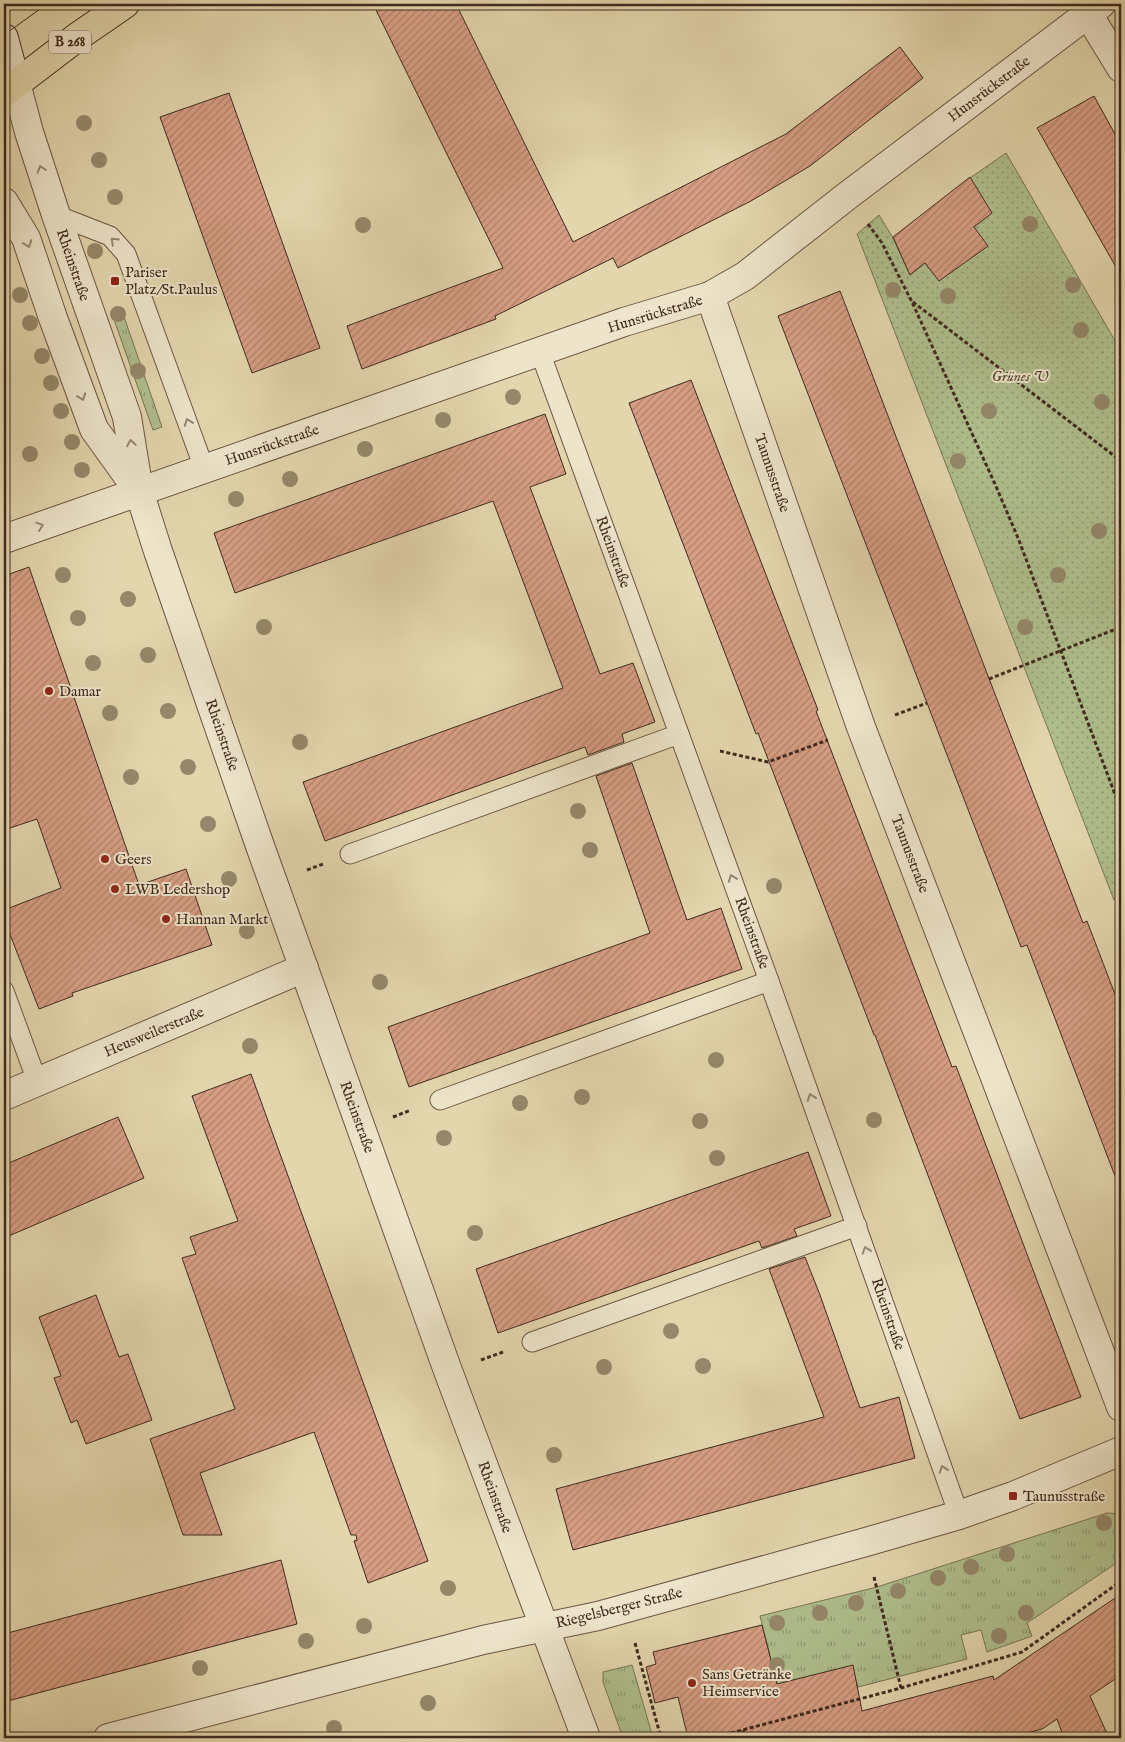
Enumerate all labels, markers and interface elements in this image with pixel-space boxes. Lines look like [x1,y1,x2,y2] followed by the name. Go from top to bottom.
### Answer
[49,31,91,54] road number: B 268
[944,52,1034,126] street label: Hunsrückstraße
[36,165,46,174] one-way arrow
[52,226,94,304] street label: Rheinstraße
[111,238,120,247] one-way arrow
[22,239,32,247] one-way arrow
[125,263,217,299] place label: Pariser Platz/St.Paulus
[109,275,121,287] marker: Pariser Platz/St.Paulus
[605,290,705,337] street label: Hunsrückstraße
[992,367,1049,386] park label: Grünes U
[76,392,86,401] one-way arrow
[184,419,194,427] one-way arrow
[222,420,322,470] street label: Hunsrückstraße
[750,431,794,515] street label: Taunusstraße
[126,439,136,447] one-way arrow
[591,513,635,591] street label: Rheinstraße
[35,522,43,532] one-way arrow
[59,682,102,701] place label: Damar
[43,685,55,697] marker: Damar
[201,696,243,774] street label: Rheinstraße
[886,812,934,896] street label: Taunusstraße
[115,850,151,869] place label: Geers
[99,853,111,865] marker: Geers
[728,875,738,883] one-way arrow
[125,880,230,899] place label: LWB Ledershop
[109,883,121,895] marker: LWB Ledershop
[730,894,774,972] street label: Rheinstraße
[176,910,268,929] place label: Hannan Markt
[160,913,172,925] marker: Hannan Markt
[101,1002,207,1062] street label: Heusweilerstraße
[335,1078,379,1156] street label: Rheinstraße
[807,1093,817,1102] one-way arrow
[862,1246,872,1255] one-way arrow
[867,1275,909,1353] street label: Rheinstraße
[473,1458,517,1536] street label: Rheinstraße
[939,1465,949,1474] one-way arrow
[1023,1487,1105,1506] place label: Taunusstraße
[1007,1490,1019,1502] marker: Taunusstraße
[554,1583,685,1633] street label: Riegelsberger Straße
[702,1665,792,1701] place label: Sans Getränke Heimservice
[686,1677,698,1689] marker: Sans Getränke Heimservice

